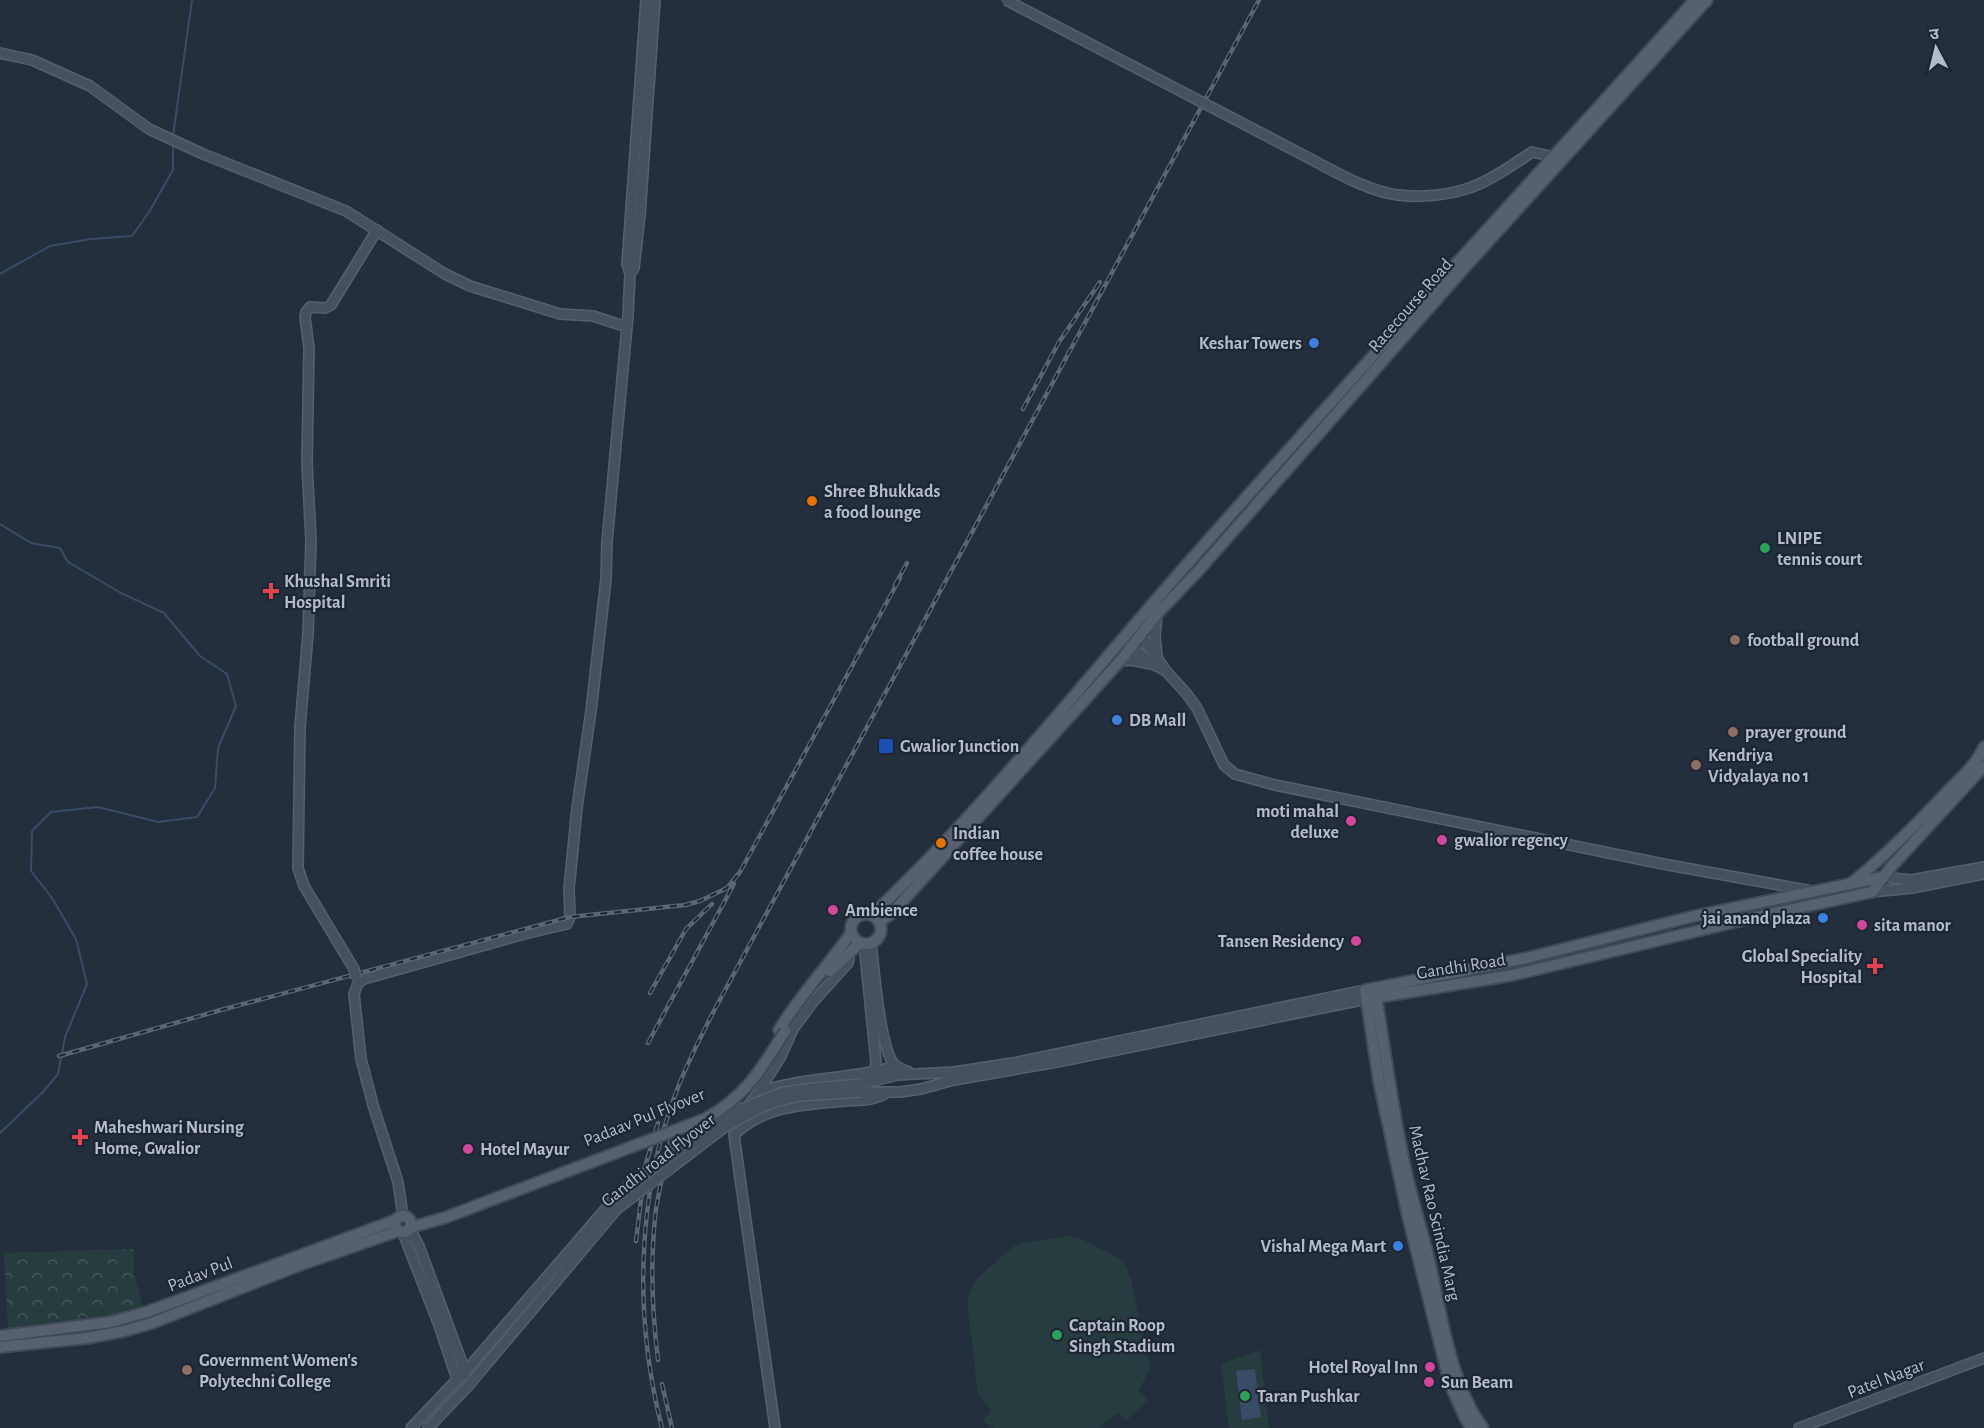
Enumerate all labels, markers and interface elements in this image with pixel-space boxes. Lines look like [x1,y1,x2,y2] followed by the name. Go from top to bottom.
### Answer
[1906,18,1966,78] north arrow
[1929,26,1941,43] text: उ
[1365,255,1456,356] street label: Racecourse Road
[1199,335,1302,353] place label: Keshar Towers
[1307,336,1321,350] marker: Keshar Towers
[824,483,940,522] place label: Shree Bhukkads a food lounge
[805,494,819,508] marker: Shree Bhukkads a food lounge
[1777,530,1862,569] place label: LNIPE tennis court
[1758,541,1772,555] marker: LNIPE tennis court
[284,573,391,612] place label: Khushal Smriti Hospital
[262,582,280,600] marker: Khushal Smriti Hospital
[1747,632,1860,650] place label: football ground
[1728,633,1742,647] marker: football ground
[1129,712,1186,730] place label: DB Mall
[1110,713,1124,727] marker: DB Mall
[1745,724,1847,742] place label: prayer ground
[1726,725,1740,739] marker: prayer ground
[877,737,895,755] marker: Gwalior Junction
[900,738,1019,756] place label: Gwalior Junction
[1708,747,1809,786] place label: Kendriya Vidyalaya no 1
[1689,758,1703,772] marker: Kendriya Vidyalaya no 1
[1256,803,1339,842] place label: moti mahal deluxe
[1344,814,1358,828] marker: moti mahal deluxe
[953,825,1043,864] place label: Indian coffee house
[1454,832,1569,850] place label: gwalior regency
[1435,833,1449,847] marker: gwalior regency
[934,836,948,850] marker: Indian coffee house
[845,902,918,920] place label: Ambience
[826,903,840,917] marker: Ambience
[1702,910,1811,928] place label: jai anand plaza
[1816,911,1830,925] marker: jai anand plaza
[1874,917,1951,935] place label: sita manor
[1855,918,1869,932] marker: sita manor
[1218,933,1345,951] place label: Tansen Residency
[1349,934,1363,948] marker: Tansen Residency
[1742,948,1863,987] place label: Global Speciality Hospital
[1415,951,1507,983] street label: Gandhi Road
[1866,957,1884,975] marker: Global Speciality Hospital
[581,1085,708,1150] street label: Padaav Pul Flyover
[598,1111,719,1211] street label: Gandhi road Flyover
[94,1119,245,1158] place label: Maheshwari Nursing Home, Gwalior
[1405,1124,1463,1303] street label: Madhav Rao Scindia Marg
[71,1128,89,1146] marker: Maheshwari Nursing Home, Gwalior
[480,1141,570,1159] place label: Hotel Mayur
[461,1142,475,1156] marker: Hotel Mayur
[1260,1238,1386,1256] place label: Vishal Mega Mart
[1391,1239,1405,1253] marker: Vishal Mega Mart
[165,1254,235,1296] street label: Padav Pul
[1069,1317,1175,1356] place label: Captain Roop Singh Stadium
[1050,1328,1064,1342] marker: Captain Roop Singh Stadium
[199,1352,358,1391] place label: Government Women's Polytechni College
[1845,1356,1928,1402] street label: Patel Nagar
[1308,1359,1418,1377] place label: Hotel Royal Inn
[1423,1360,1437,1374] marker: Hotel Royal Inn
[180,1363,194,1377] marker: Government Women's Polytechni College
[1441,1374,1513,1392] place label: Sun Beam
[1422,1375,1436,1389] marker: Sun Beam
[1257,1388,1360,1406] place label: Taran Pushkar
[1238,1389,1252,1403] marker: Taran Pushkar

